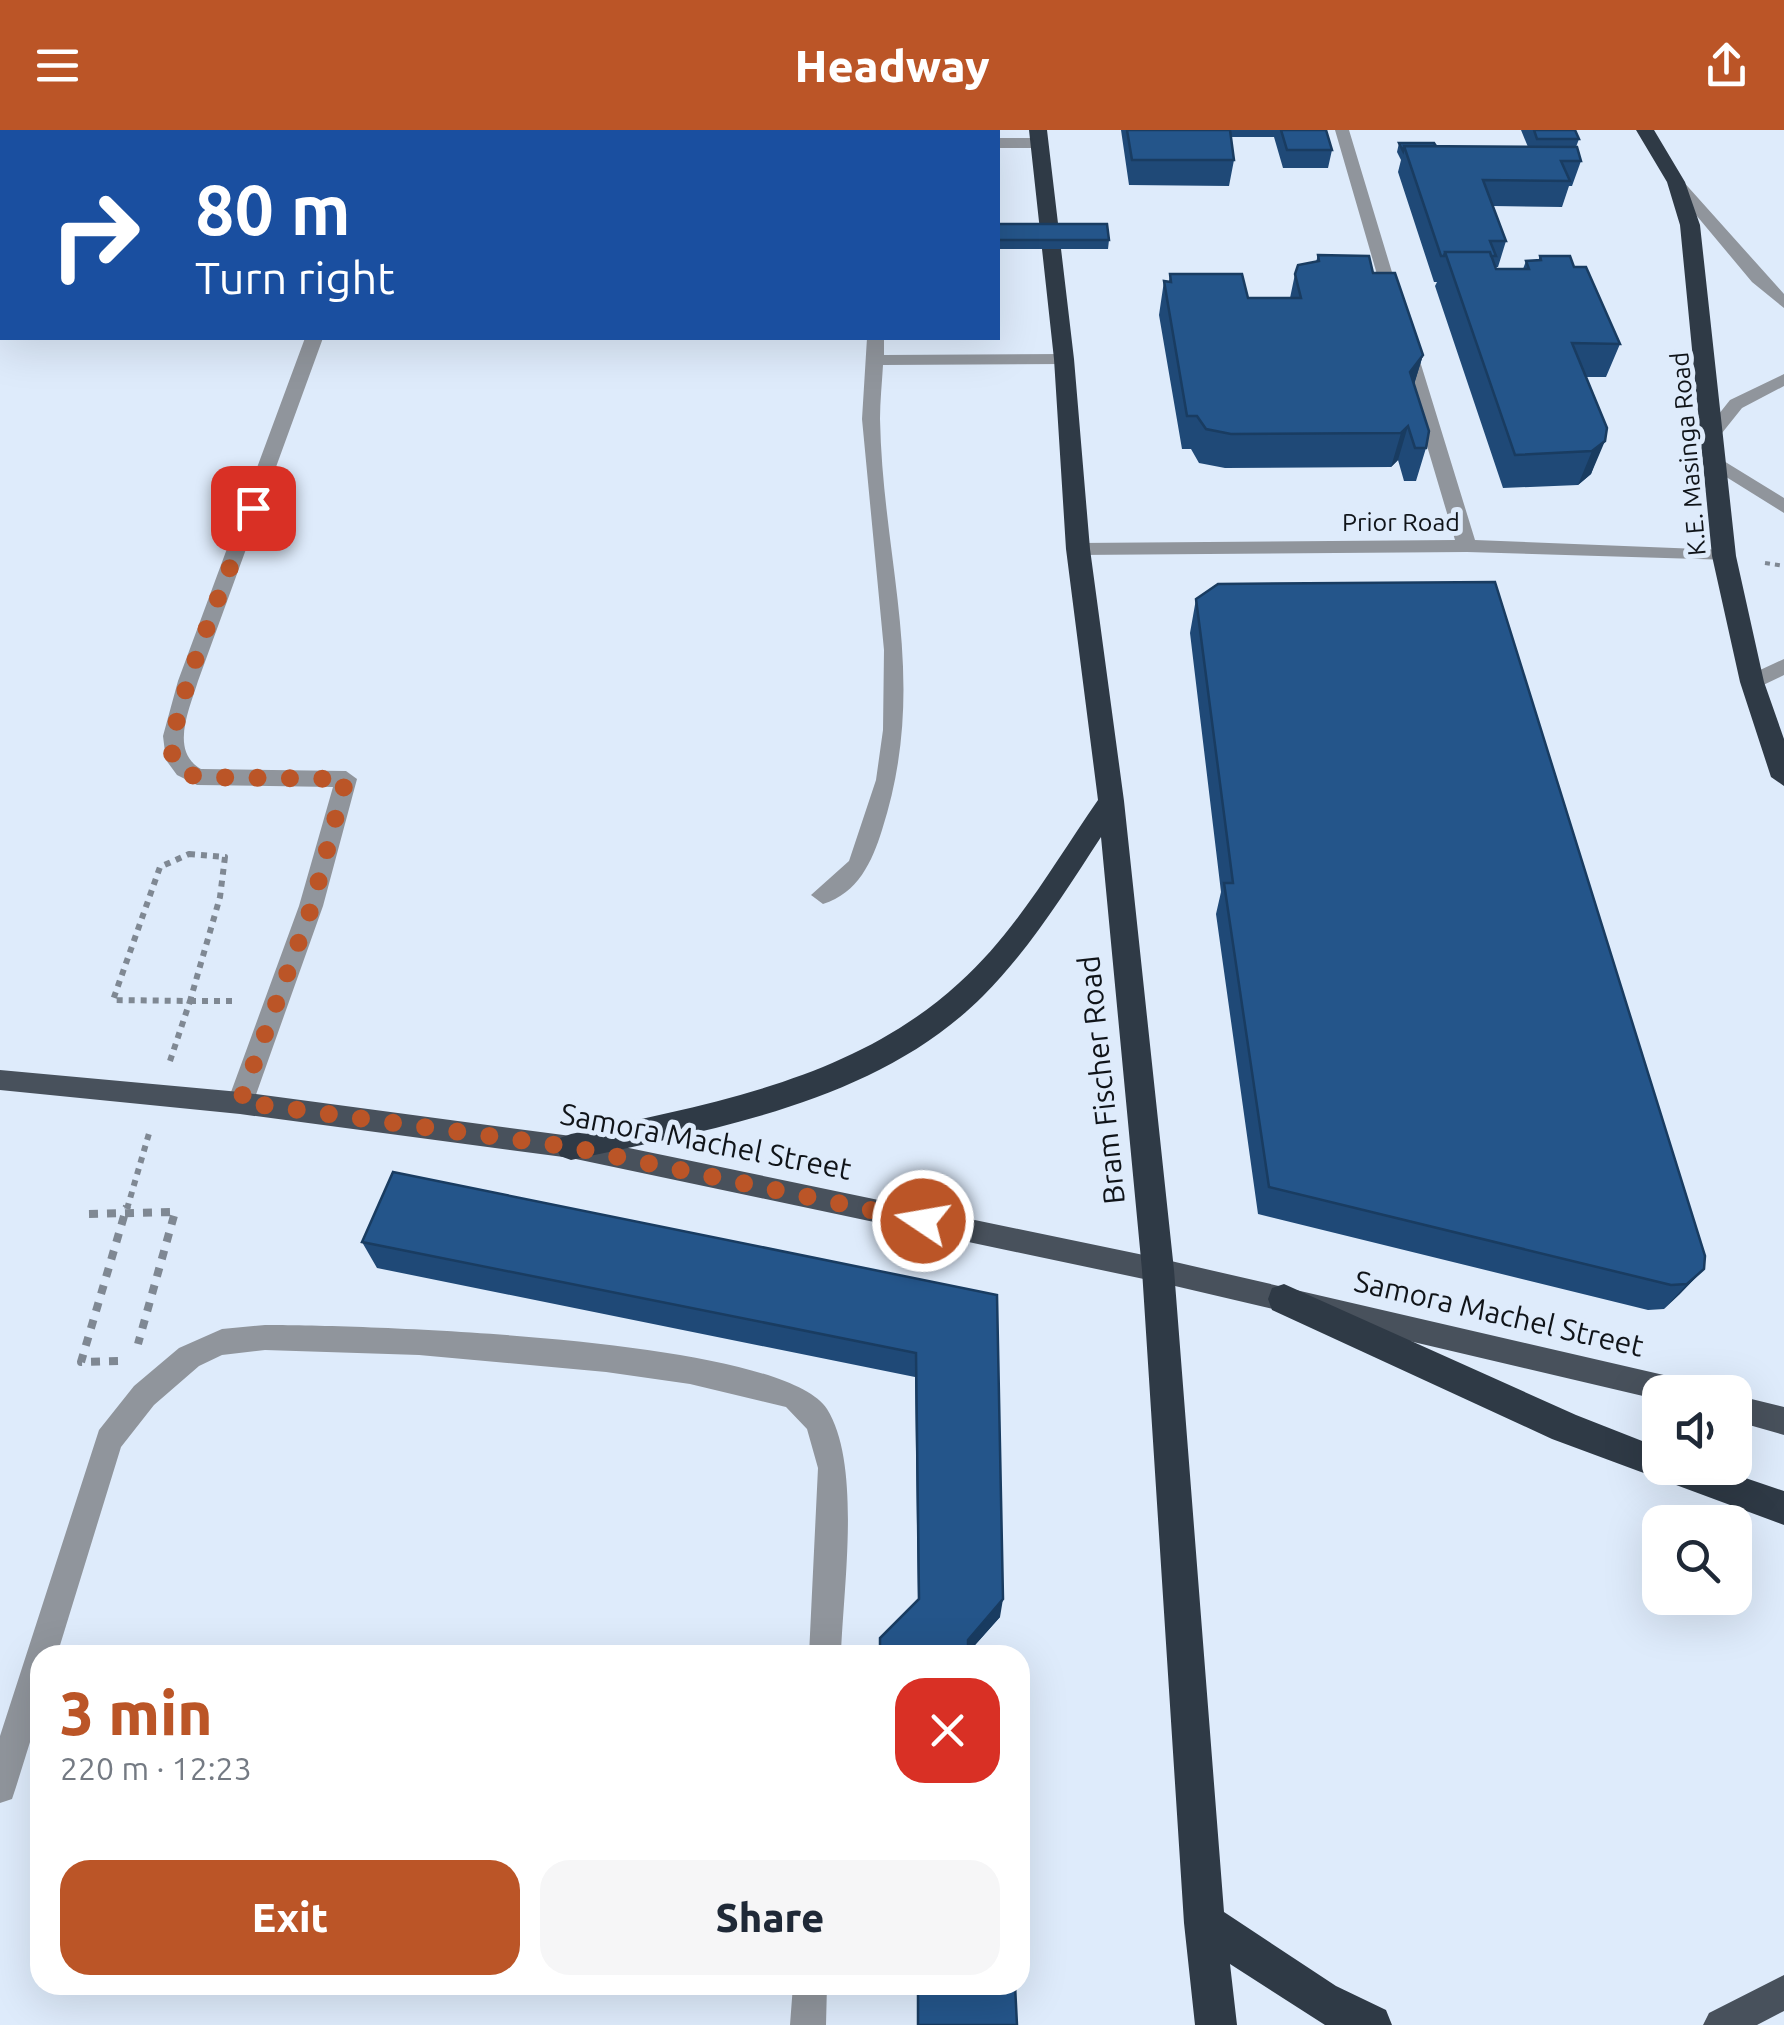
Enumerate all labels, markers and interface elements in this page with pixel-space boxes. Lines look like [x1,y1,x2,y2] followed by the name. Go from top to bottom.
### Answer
[30,38,85,93] icon: menu
[1699,38,1754,93] icon: share
[794,40,990,91] text: Headway
[30,170,160,300] icon: right
[195,170,351,248] text: 80 m
[195,252,395,303] text: Turn right
[1665,351,1711,557] street label: K.E. Masinga Road
[211,466,296,551] pin
[226,481,281,536] icon: arrive
[1342,508,1460,536] street label: Prior Road
[1071,954,1131,1206] street label: Bram Fischer Road
[558,1096,855,1186] street label: Samora Machel Street
[871,1169,975,1273] position arrow
[1351,1263,1647,1363] street label: Samora Machel Street
[1642,1375,1752,1615] map controls
[1642,1375,1752,1485] button: sound
[1642,1505,1752,1615] button: search
[895,1678,1000,1783] button: close
[60,1679,213,1746] text: 3 min
[60,1750,252,1786] text: 220 m · 12:23
[60,1860,520,1975] button: Exit
[540,1860,1000,1975] button: Share

